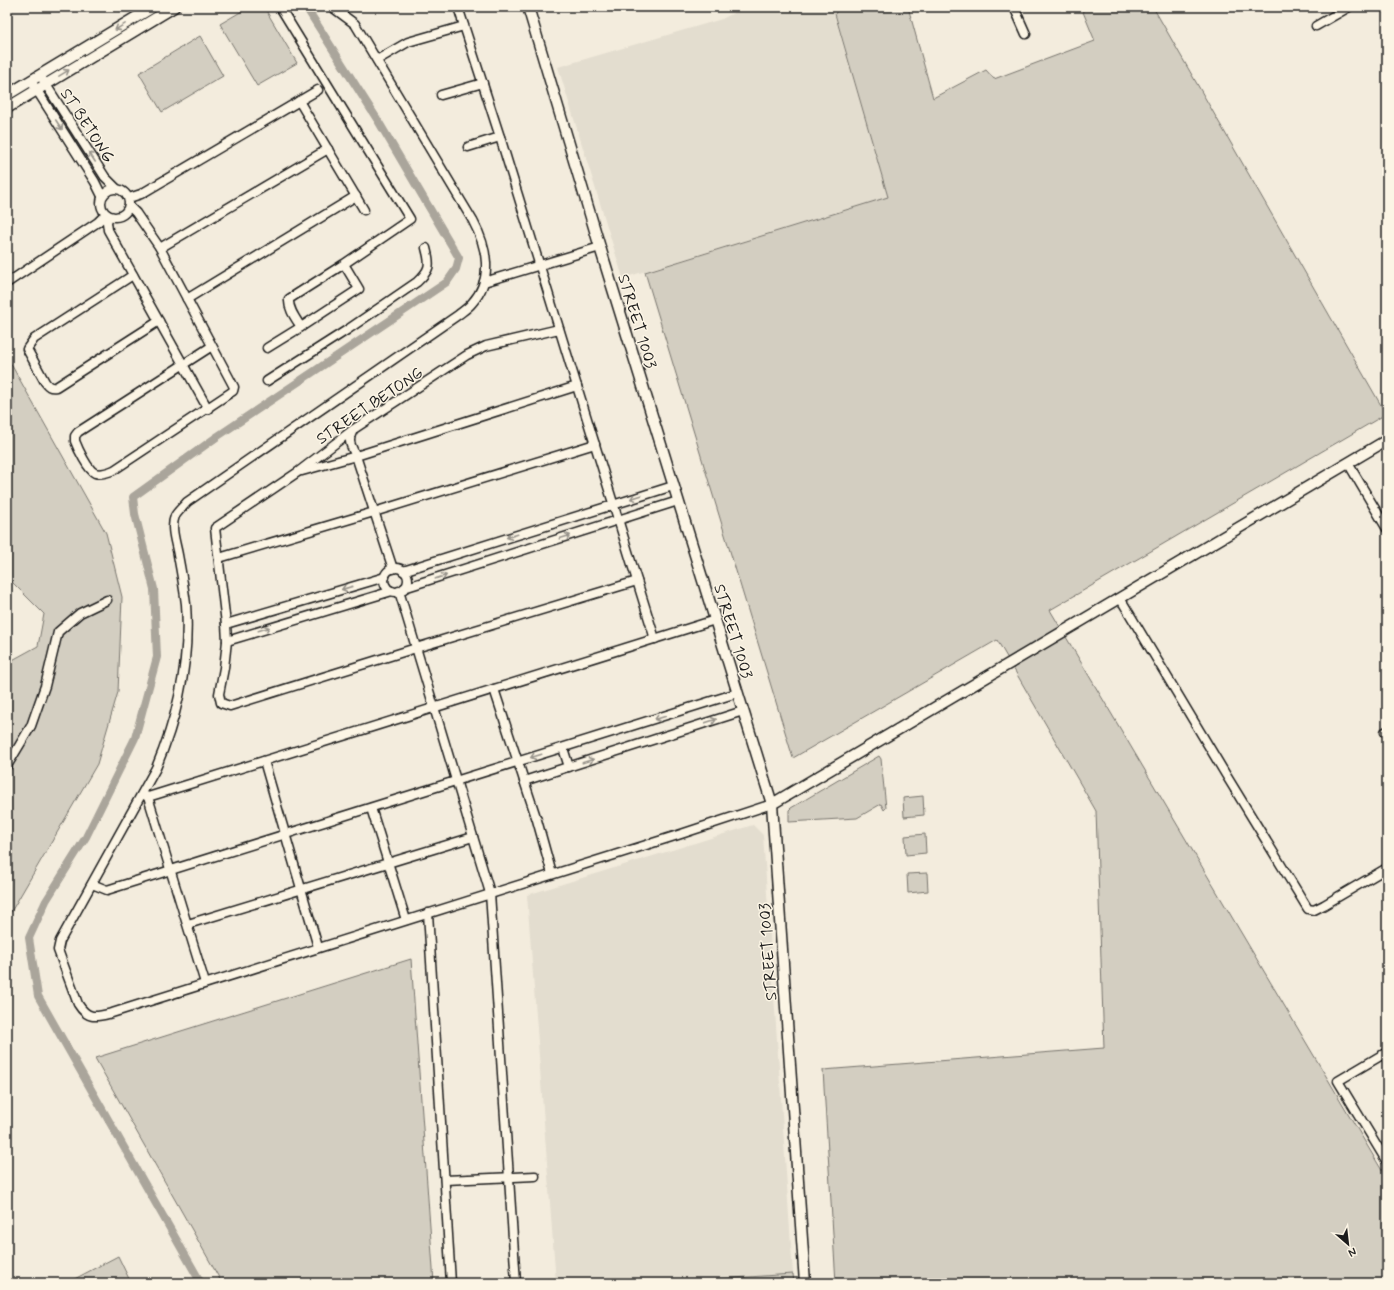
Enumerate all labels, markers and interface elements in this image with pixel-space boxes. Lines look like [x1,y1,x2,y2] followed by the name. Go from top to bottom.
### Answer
[115,23,126,31] one-way arrow
[58,69,69,77] one-way arrow
[55,85,119,167] street label: ST BETONG
[55,120,63,131] one-way arrow
[88,152,96,163] one-way arrow
[612,272,661,371] street label: STREET 1003
[312,362,428,450] street label: STREET BETONG
[631,494,643,502] one-way arrow
[506,533,519,540] one-way arrow
[558,533,571,540] one-way arrow
[435,572,447,580] one-way arrow
[708,582,757,681] street label: STREET 1003
[341,585,354,592] one-way arrow
[257,625,270,632] one-way arrow
[654,715,667,722] one-way arrow
[705,717,718,724] one-way arrow
[530,753,543,760] one-way arrow
[581,757,594,764] one-way arrow
[755,902,782,1001] street label: STREET 1003
[1328,1224,1368,1264] north arrow
[1346,1244,1359,1260] text: N

